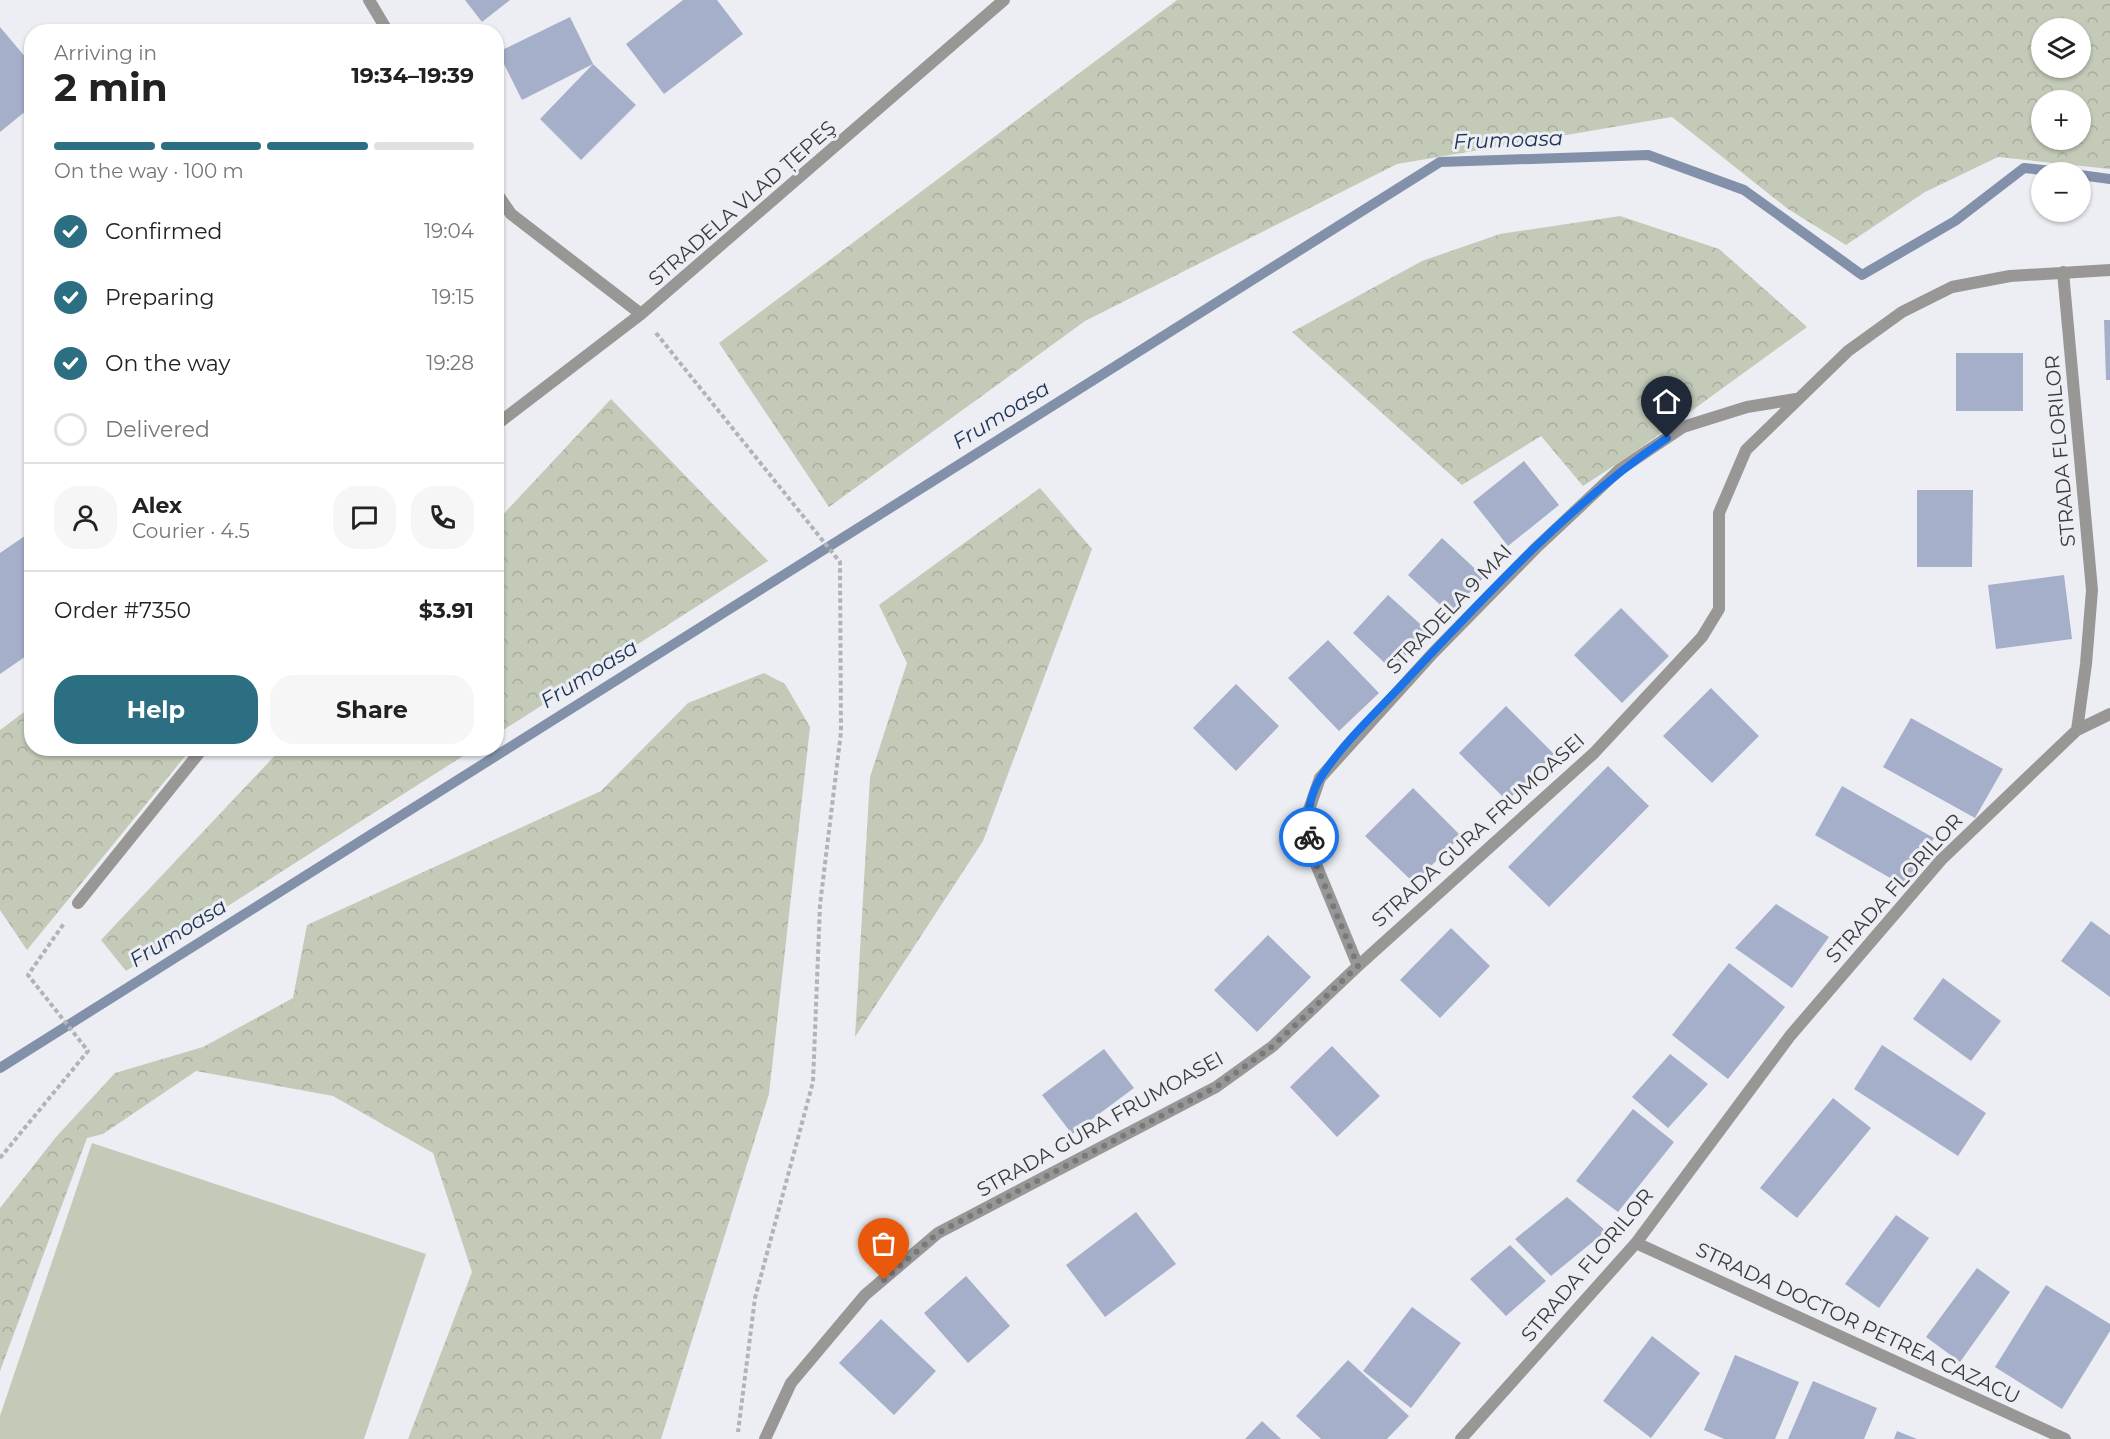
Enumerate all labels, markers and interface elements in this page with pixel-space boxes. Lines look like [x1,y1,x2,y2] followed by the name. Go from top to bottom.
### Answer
[2031,18,2091,222] map controls
[2031,18,2091,78] button: layers
[54,41,157,65] text: Arriving in
[351,62,474,89] text: 19:34–19:39
[54,63,168,111] text: 2 min
[2031,90,2091,150] button: +
[644,115,841,292] street label: STRADELA VLAD ȚEPEŞ
[1453,125,1563,154] water label: Frumoasa
[54,159,244,183] text: On the way · 100 m
[2031,162,2091,222] button: −
[54,215,87,248] icon: check
[105,218,222,245] text: Confirmed
[424,219,474,243] text: 19:04
[54,281,87,314] icon: check
[105,284,214,311] text: Preparing
[432,285,474,309] text: 19:15
[54,347,87,380] icon: check
[105,350,230,377] text: On the way
[426,351,474,375] text: 19:28
[2040,354,2080,548] street label: STRADA FLORILOR
[948,375,1054,454] water label: Frumoasa
[1641,376,1692,438] pin
[1650,385,1683,418] icon: home
[105,416,210,443] text: Delivered
[54,486,117,549] button: person
[333,486,396,549] button: chat
[411,486,474,549] button: phone
[132,492,182,519] text: Alex
[132,519,250,543] text: Courier · 4.5
[1381,539,1517,679] street label: STRADELA 9 MAI
[54,597,191,624] text: Order #7350
[419,597,474,624] text: $3.91
[536,634,642,713] water label: Frumoasa
[54,675,258,744] button: Help
[270,675,474,744] button: Share
[1367,728,1589,932] street label: STRADA GURA FRUMOASEI
[1279,807,1339,867] courier
[1821,808,1967,968] street label: STRADA FLORILOR
[1293,821,1326,854] icon: bike
[125,893,231,972] water label: Frumoasa
[972,1046,1228,1202] street label: STRADA GURA FRUMOASEI
[1516,1184,1658,1346] street label: STRADA FLORILOR
[858,1218,909,1280] pin
[867,1227,900,1260] icon: bag
[1692,1237,2024,1409] street label: STRADA DOCTOR PETREA CAZACU

